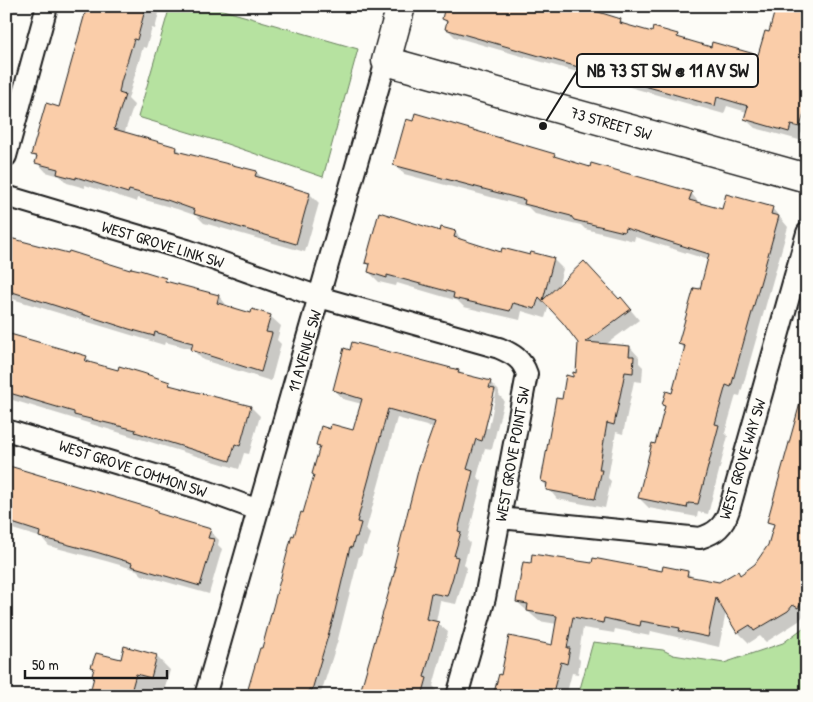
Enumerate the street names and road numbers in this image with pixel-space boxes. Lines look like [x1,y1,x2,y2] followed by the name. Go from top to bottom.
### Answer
[568,101,654,145] street label: 73 STREET SW
[99,215,227,273] street label: WEST GROVE LINK SW
[282,307,326,395] street label: 11 AVENUE SW
[489,385,535,523] street label: WEST GROVE POINT SW
[713,396,771,522] street label: WEST GROVE WAY SW
[56,434,210,502] street label: WEST GROVE COMMON SW

